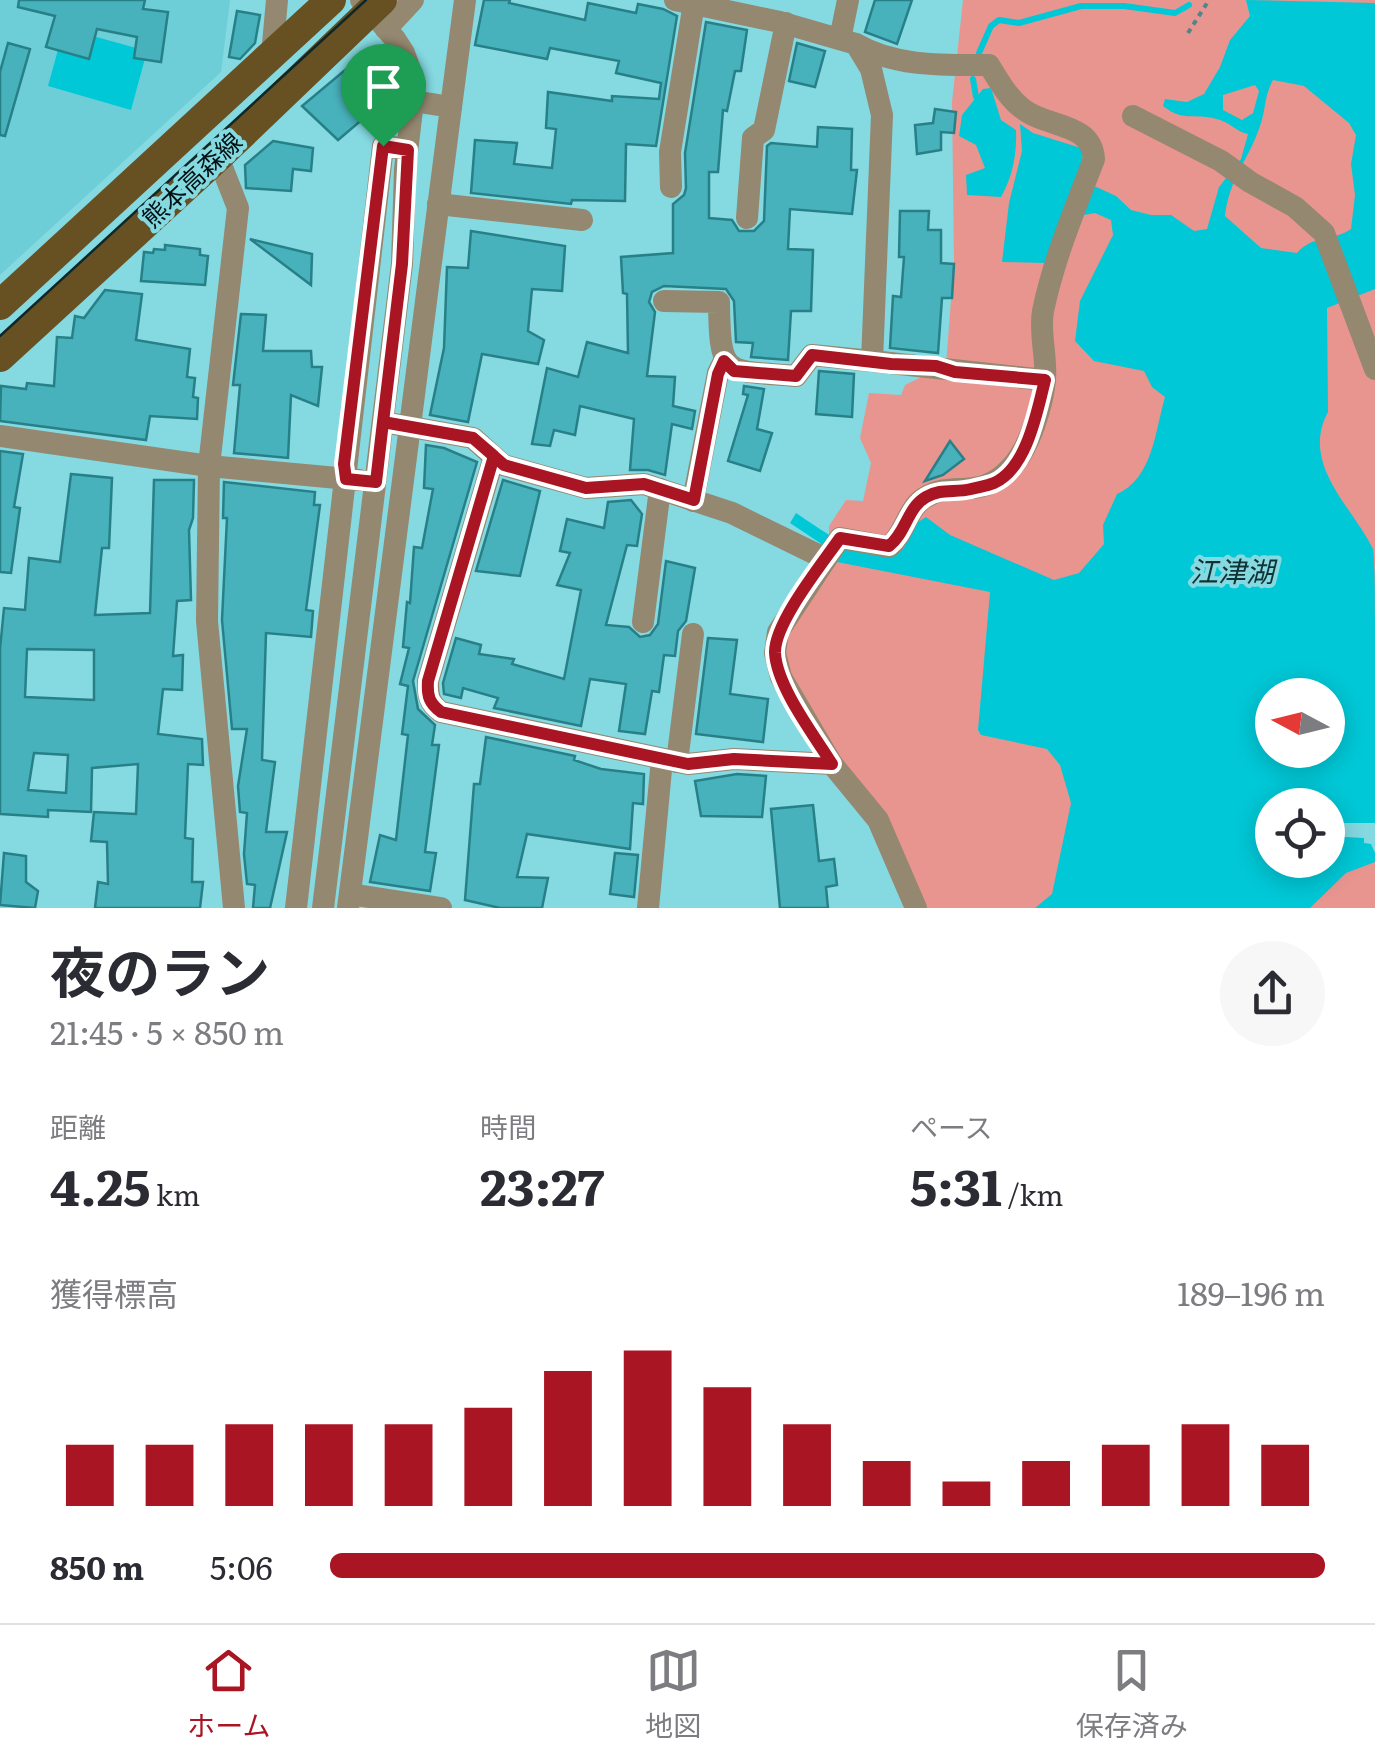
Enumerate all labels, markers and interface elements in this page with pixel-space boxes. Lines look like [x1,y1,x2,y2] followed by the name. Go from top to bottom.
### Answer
[341,44,426,147] pin
[356,59,411,114] icon: arrive
[133,123,249,235] street label: 熊本高森線
[1190,549,1278,591] water label: 江津湖
[1255,678,1345,768] north arrow
[1255,678,1345,878] map controls
[1255,788,1345,878] button: locate
[50,928,270,1010] text: 夜のラン
[1220,941,1325,1046] button: share
[50,1007,284,1055] text: 21:45 · 5 × 850 m
[50,1105,106,1147] text: 距離
[480,1105,536,1147] text: 時間
[910,1105,993,1147] text: ペース
[50,1147,150,1221] text: 4.25
[480,1147,604,1221] text: 23:27
[910,1147,1002,1221] text: 5:31
[150,1173,200,1215] text: km
[1002,1173,1064,1215] text: /km
[50,1268,178,1316] text: 獲得標高
[1177,1268,1325,1316] text: 189–196 m
[50,1542,144,1590] text: 850 m
[210,1542,273,1590] text: 5:06
[187,1643,270,1745] tab: ホーム
[645,1643,701,1745] tab: 地図
[1076,1643,1188,1745] tab: 保存済み

